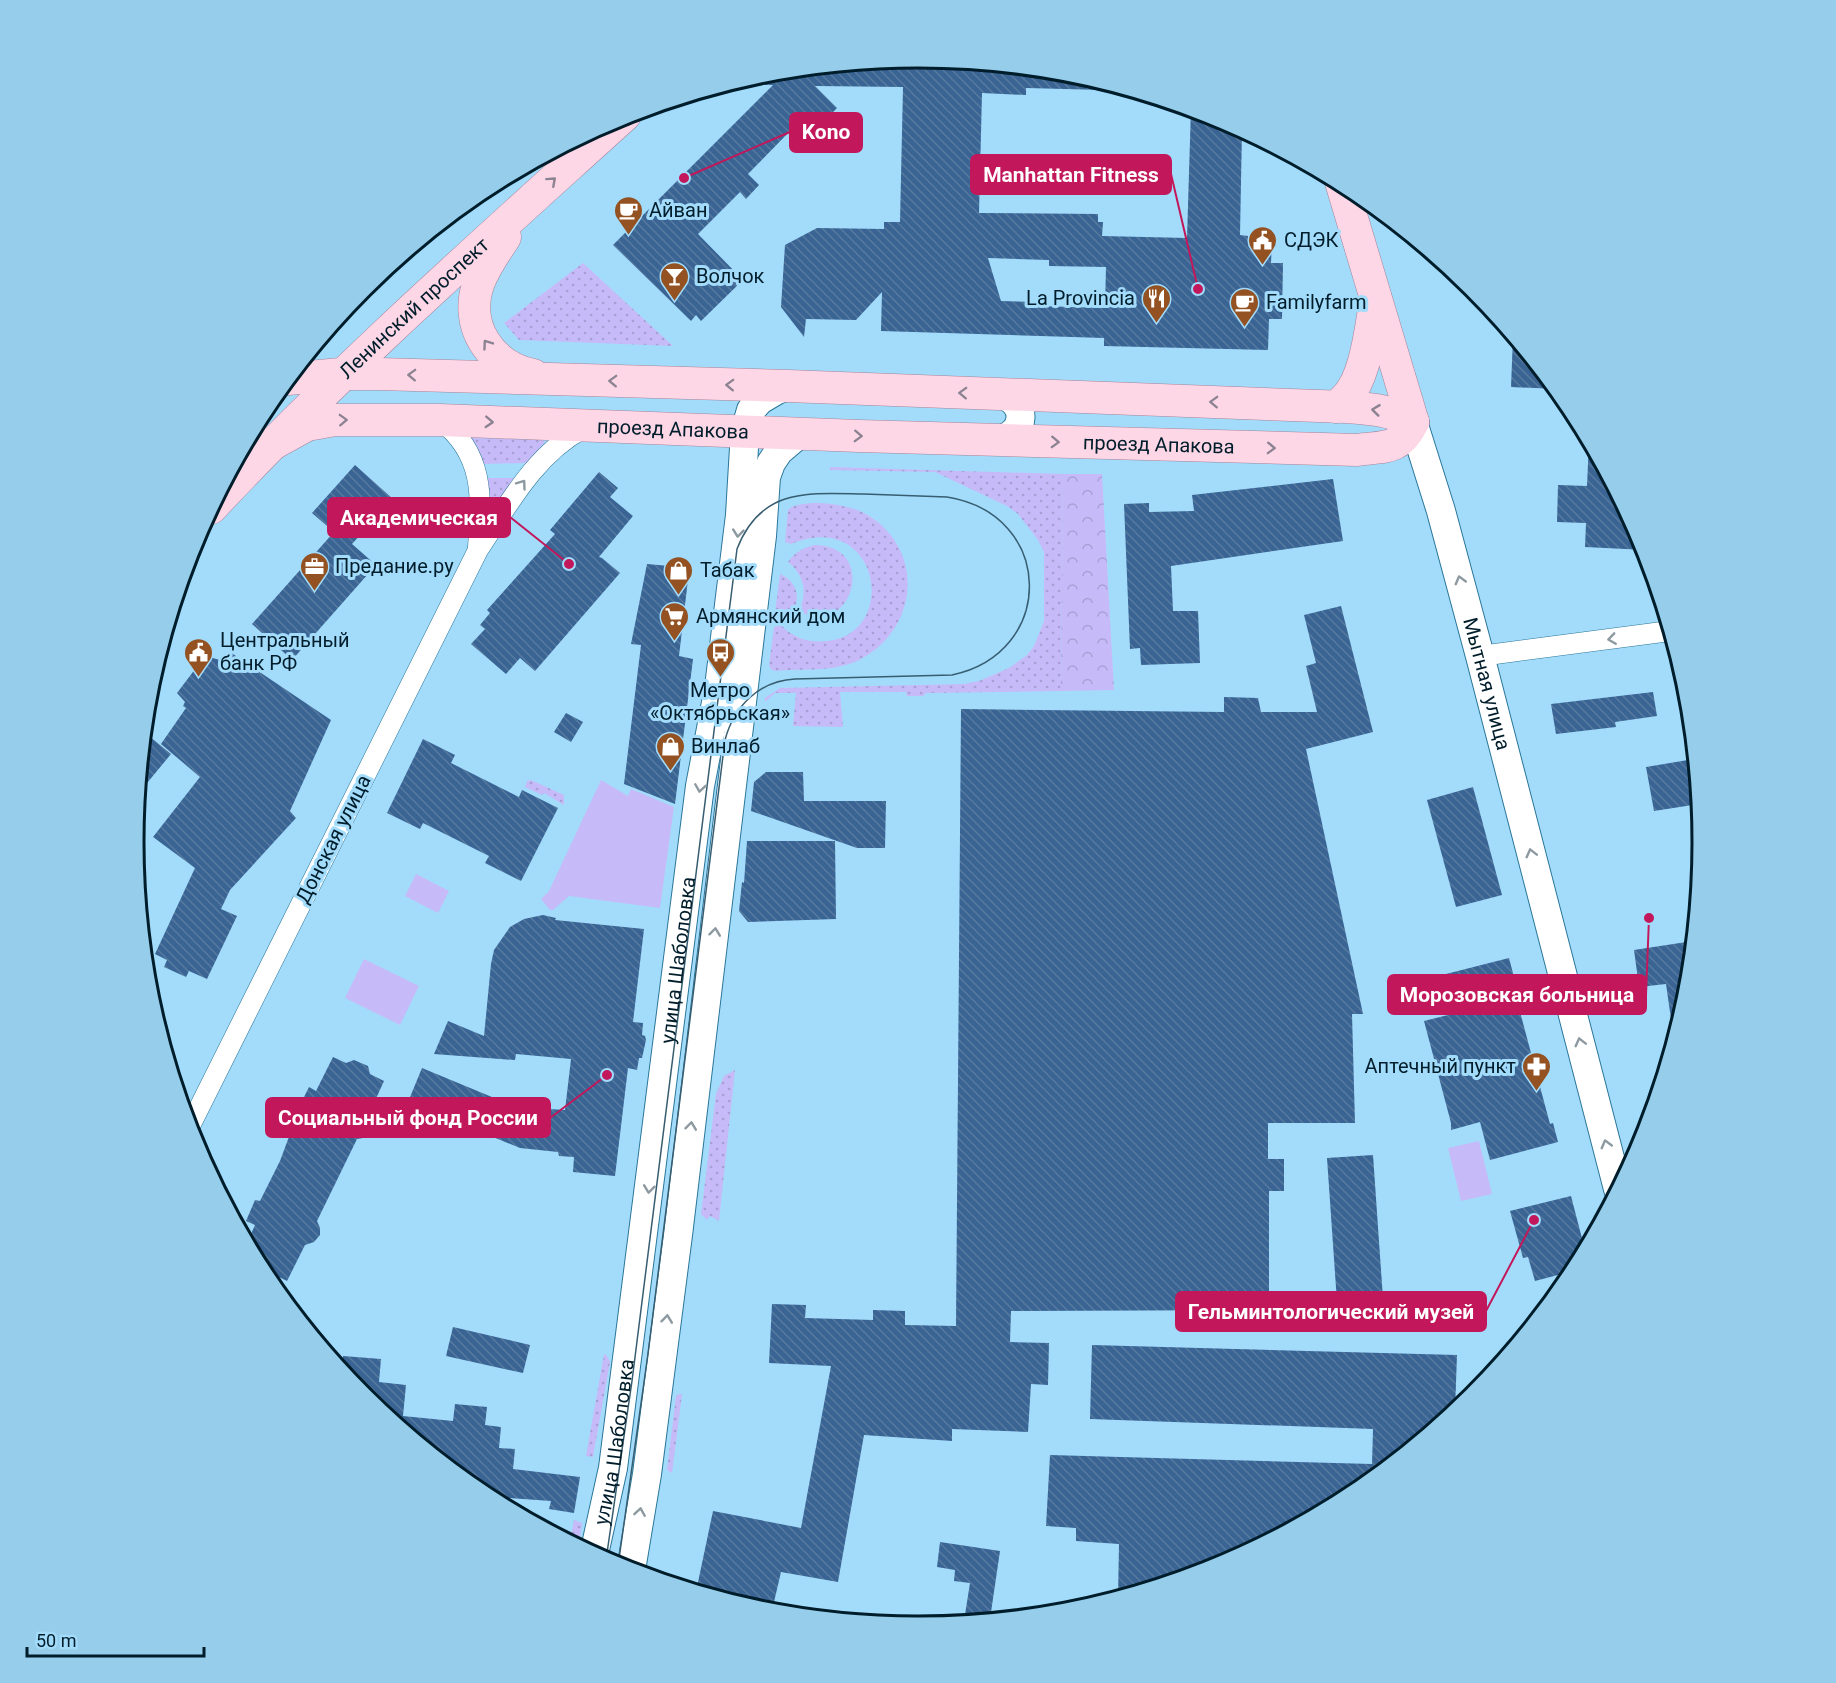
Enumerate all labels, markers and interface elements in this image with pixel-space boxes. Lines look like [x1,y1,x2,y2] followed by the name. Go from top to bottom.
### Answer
[790,113,862,152] callout: Kono
[802,120,850,144] text: Kono
[971,155,1171,194] callout: Manhattan Fitness
[983,163,1159,187] text: Manhattan Fitness
[545,177,556,188] one-way arrow
[612,194,644,236] cafe icon: Айван
[649,198,707,222] place label: Айван
[1247,224,1279,266] public building icon: СДЭК
[1284,228,1339,252] place label: СДЭК
[334,232,494,384] street label: Ленинский проспект
[659,260,691,302] bar icon: Волчок
[696,264,765,288] place label: Волчок
[1140,282,1172,324] restaurant icon: La Provincia
[1026,286,1135,310] place label: La Provincia
[1229,286,1261,328] cafe icon: Familyfarm
[1266,290,1367,314] place label: Familyfarm
[483,339,494,350] one-way arrow
[407,369,416,382] one-way arrow
[608,375,617,388] one-way arrow
[725,378,734,391] one-way arrow
[959,386,968,399] one-way arrow
[1210,396,1219,409] one-way arrow
[1371,404,1380,416] one-way arrow
[338,414,347,427] one-way arrow
[597,414,749,444] street label: проезд Апакова
[484,416,493,428] one-way arrow
[853,430,862,443] one-way arrow
[1082,430,1235,459] street label: проезд Апакова
[1051,436,1060,448] one-way arrow
[1267,442,1276,455] one-way arrow
[515,480,526,491] one-way arrow
[328,498,510,537] callout: Академическая
[340,506,498,530] text: Академическая
[732,528,745,537] one-way arrow
[298,550,330,592] office icon: Предание.ру
[335,554,454,578] place label: Предание.ру
[663,554,695,596] shop icon: Табак
[700,558,755,582] place label: Табак
[1455,575,1467,586] one-way arrow
[659,600,691,642] supermarket icon: Армянский дом
[696,604,845,628] place label: Армянский дом
[1458,615,1516,752] street label: Мытная улица
[220,628,350,675] place label: Центральный банк РФ
[1607,632,1617,644] one-way arrow
[183,636,215,678] public building icon: Центральный банк РФ
[704,636,736,678] bus stop icon: Метро «Октябрьская»
[650,678,790,725] place label: Метро «Октябрьская»
[654,730,686,772] shop icon: Винлаб
[691,734,760,758] place label: Винлаб
[290,771,376,907] street label: Донская улица
[694,782,707,792] one-way arrow
[1526,849,1538,859] one-way arrow
[655,875,700,1045] street label: улица Шаболовка
[708,928,720,937] one-way arrow
[1388,975,1646,1014] callout: Морозовская больница
[1400,983,1634,1007] text: Морозовская больница
[1574,1037,1587,1047] one-way arrow
[1521,1050,1553,1092] pharmacy icon: Аптечный пункт
[1365,1054,1516,1078] place label: Аптечный пункт
[266,1098,550,1137] callout: Социальный фонд России
[278,1106,538,1130] text: Социальный фонд России
[685,1121,697,1130] one-way arrow
[1601,1139,1613,1150] one-way arrow
[643,1185,655,1194] one-way arrow
[1176,1292,1486,1331] callout: Гельминтологический музей
[1188,1300,1474,1324] text: Гельминтологический музей
[661,1315,673,1324] one-way arrow
[589,1357,639,1527] street label: улица Шаболовка
[634,1508,646,1517] one-way arrow
[27,1620,204,1658] scale bar
[36,1630,76,1651] text: 50 m

